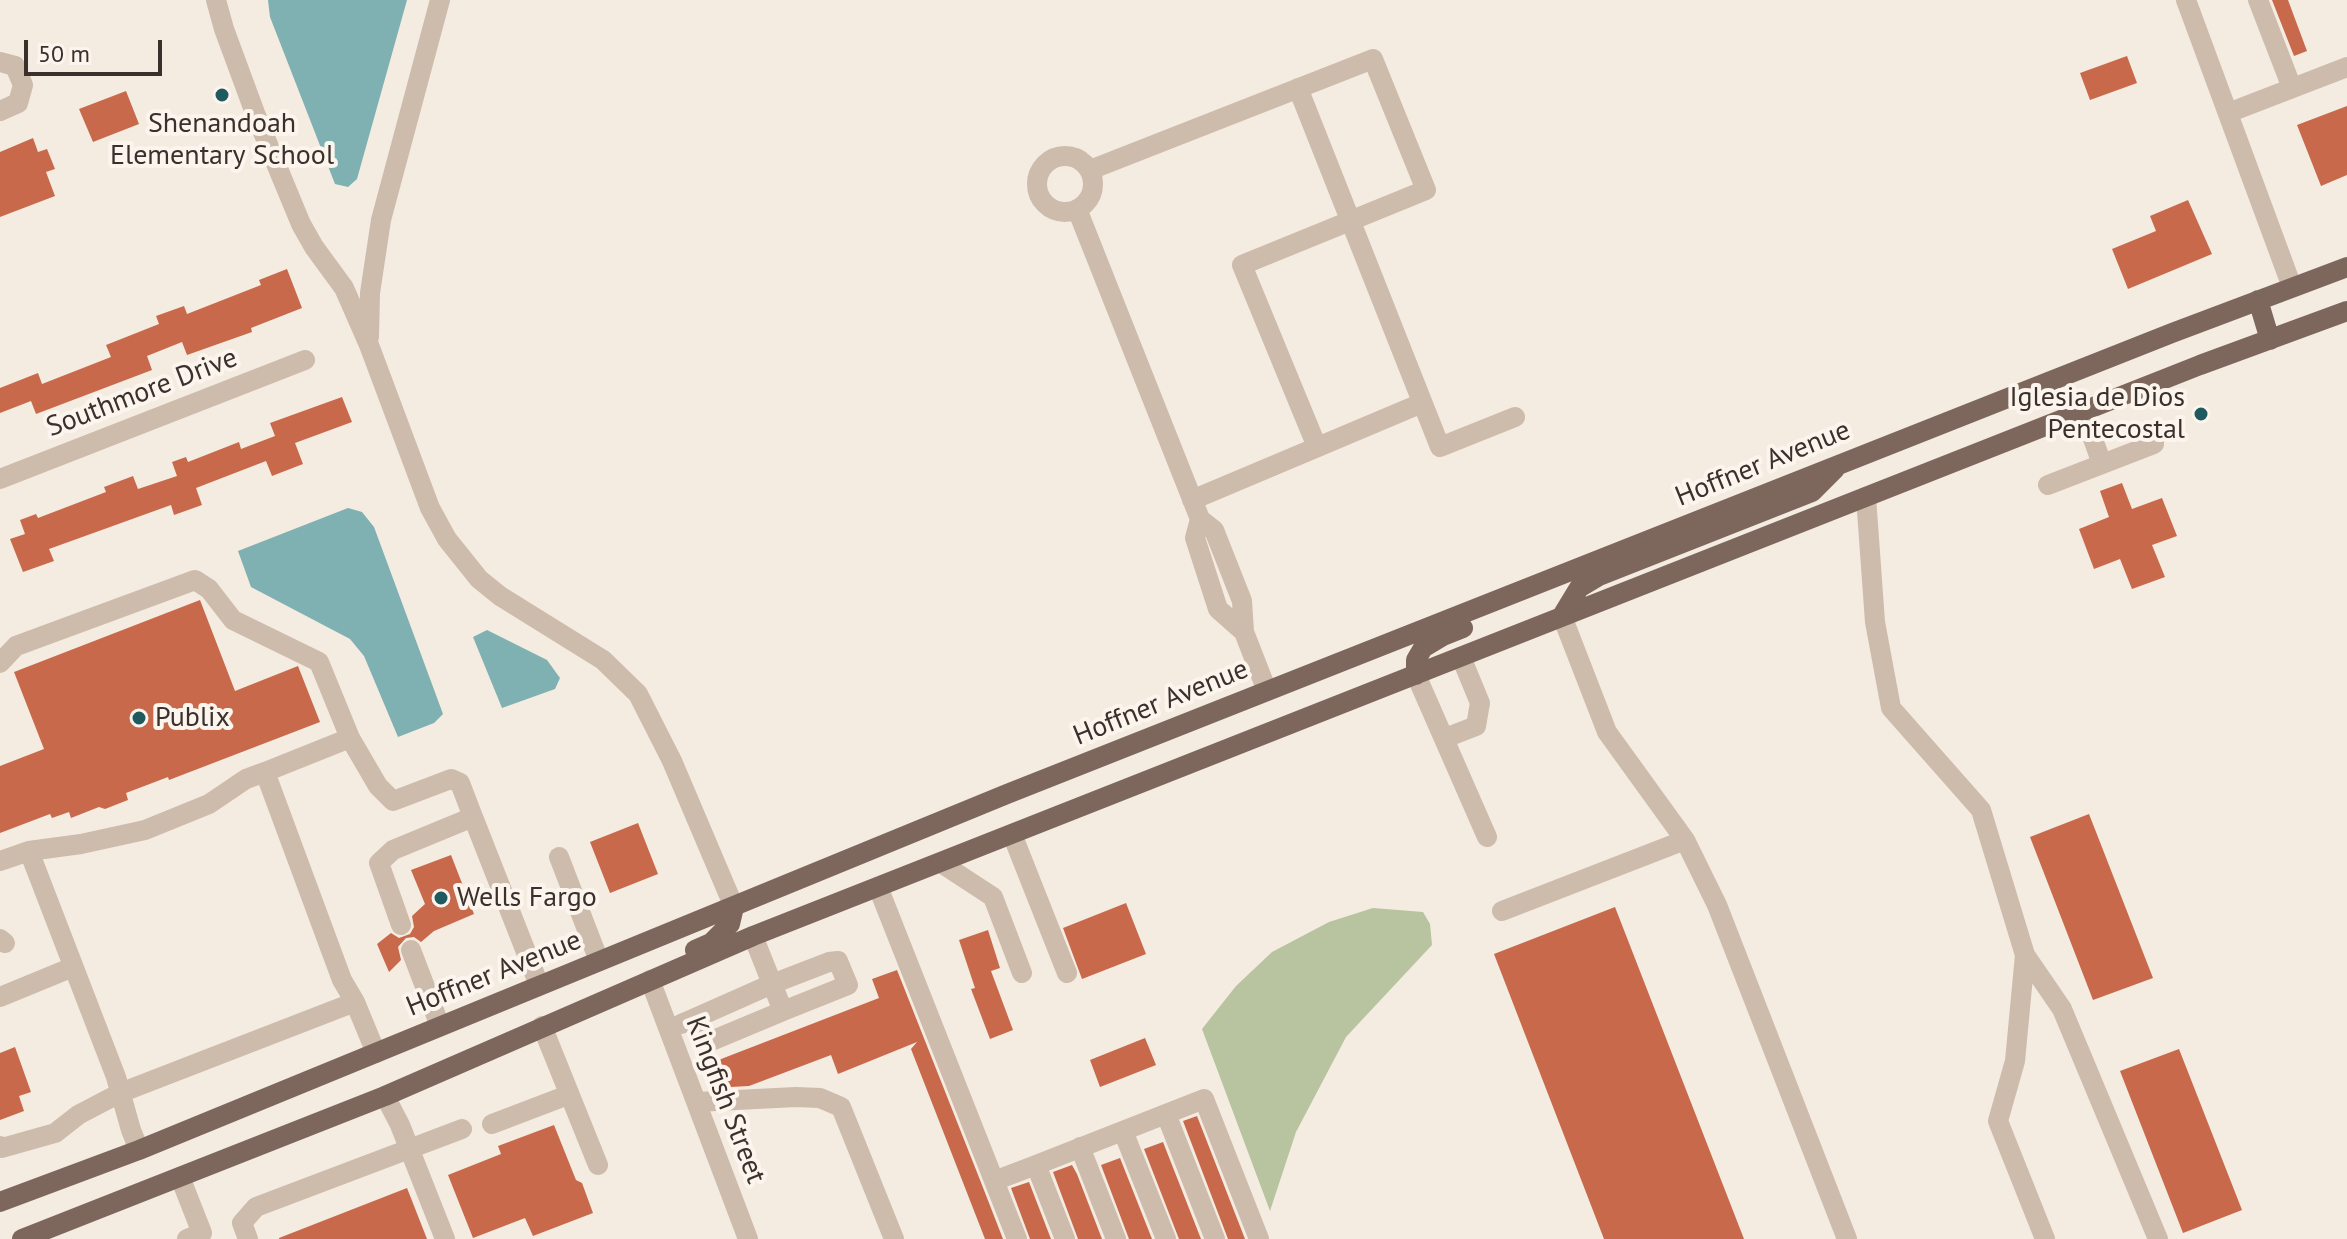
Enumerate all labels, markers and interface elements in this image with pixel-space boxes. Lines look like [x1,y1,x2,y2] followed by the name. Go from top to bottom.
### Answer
[28,24,166,74] scale bar
[38,38,90,69] text: 50 m
[213,86,231,104] marker: Shenandoah Elementary School
[110,107,334,173] place label: Shenandoah Elementary School
[42,341,242,445] street label: Southmore Drive
[2009,381,2185,447] place label: Iglesia de Dios Pentecostal
[2192,405,2210,423] marker: Iglesia de Dios Pentecostal
[1671,414,1855,514] street label: Hoffner Avenue
[1069,653,1253,753] street label: Hoffner Avenue
[155,701,230,735] place label: Publix
[130,709,148,727] marker: Publix
[457,881,597,915] place label: Wells Fargo
[432,889,450,907] marker: Wells Fargo
[402,924,586,1024] street label: Hoffner Avenue
[678,1012,772,1188] street label: Kingfish Street

